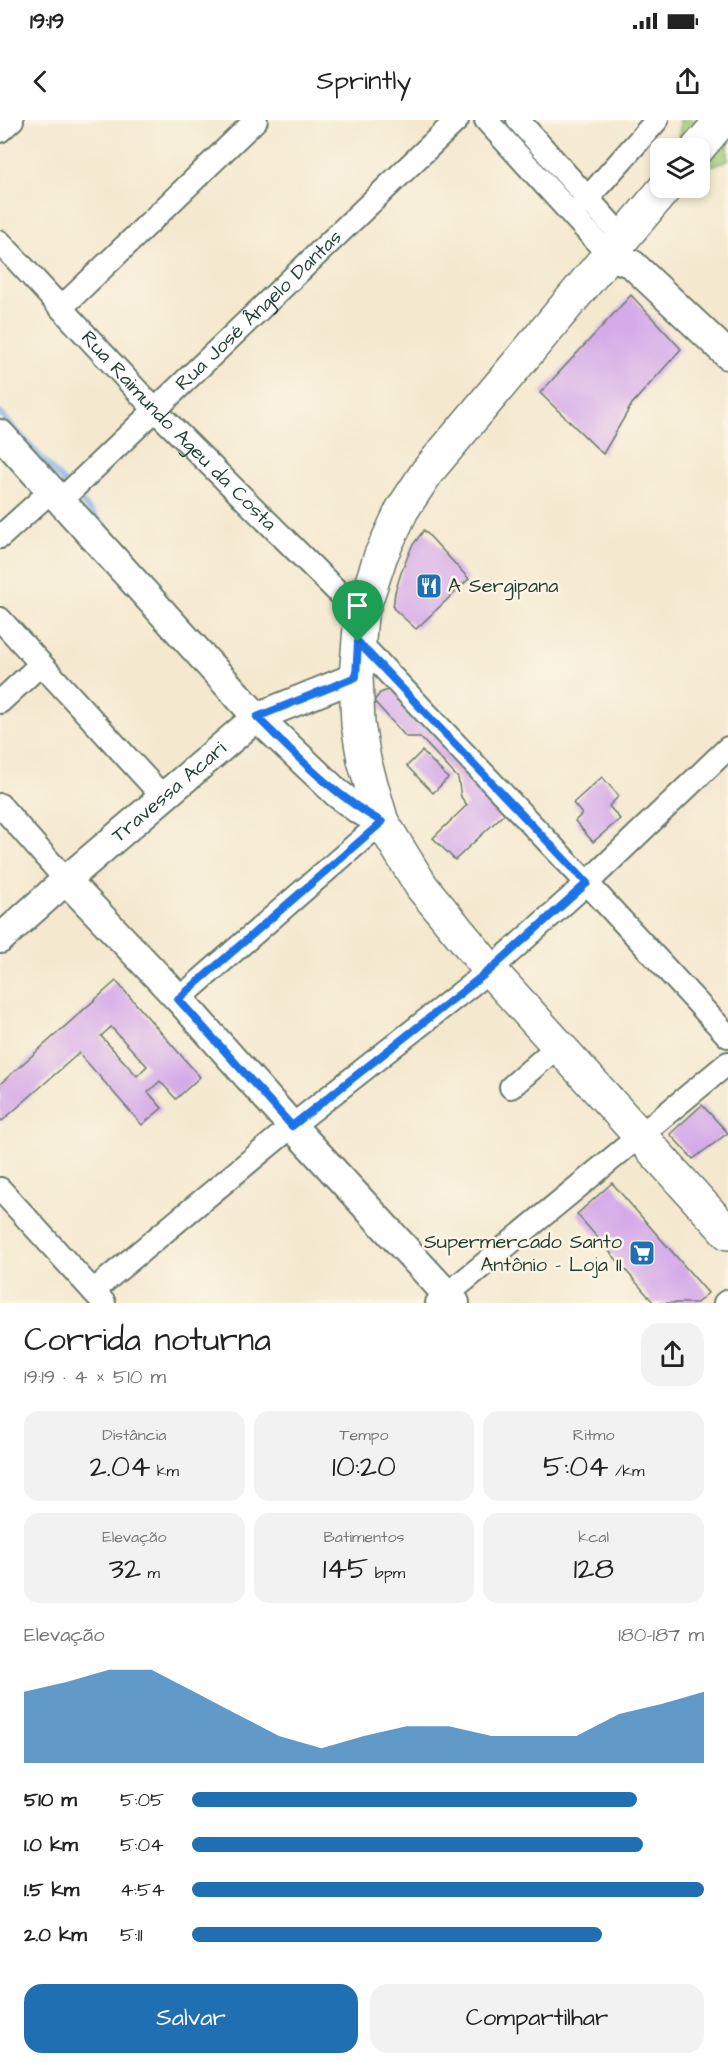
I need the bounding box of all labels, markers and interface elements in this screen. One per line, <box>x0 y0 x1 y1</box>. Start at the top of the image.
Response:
text: 19:19 <box>30 6 64 37</box>
text: Sprintly <box>317 62 411 100</box>
icon: back <box>24 65 57 98</box>
icon: share <box>671 65 704 98</box>
map controls <box>650 138 710 198</box>
button: layers <box>650 138 710 198</box>
street label: Rua José Ângelo Dantas <box>169 224 348 397</box>
street label: Rua Raimundo Ageu da Costa <box>75 324 283 537</box>
restaurant icon: A Sergipana <box>414 571 444 601</box>
place label: A Sergipana <box>448 572 558 601</box>
pin <box>332 580 383 642</box>
icon: arrive <box>341 589 374 622</box>
street label: Travessa Acari <box>106 735 233 849</box>
place label: Supermercado Santo Antônio - Loja II <box>424 1228 622 1279</box>
supermarket icon: Supermercado Santo Antônio - Loja II <box>627 1238 657 1268</box>
text: Corrida noturna <box>24 1317 271 1363</box>
button: share <box>641 1323 704 1386</box>
text: 19:19 · 4 × 510 m <box>24 1363 166 1391</box>
text: Distância <box>102 1424 166 1446</box>
text: Tempo <box>340 1424 388 1446</box>
text: Ritmo <box>573 1424 615 1446</box>
text: 2.04 <box>90 1446 150 1488</box>
text: 10:20 <box>332 1446 396 1488</box>
text: 5:04 <box>543 1446 608 1488</box>
text: km <box>150 1460 179 1482</box>
text: /km <box>608 1460 644 1482</box>
text: Elevação <box>102 1526 167 1548</box>
text: Batimentos <box>323 1526 405 1548</box>
text: kcal <box>578 1526 609 1548</box>
text: 32 <box>109 1548 141 1590</box>
text: 145 <box>323 1548 368 1590</box>
text: 128 <box>573 1548 614 1590</box>
text: m <box>141 1562 160 1584</box>
text: bpm <box>368 1562 405 1584</box>
text: Elevação <box>24 1621 104 1649</box>
text: 180–187 m <box>618 1621 704 1649</box>
text: 510 m <box>24 1786 77 1814</box>
text: 5:05 <box>120 1786 164 1814</box>
text: 1.0 km <box>24 1831 78 1859</box>
text: 5:04 <box>120 1831 164 1859</box>
text: 1.5 km <box>24 1876 79 1904</box>
text: 4:54 <box>120 1876 165 1904</box>
text: 2.0 km <box>24 1921 87 1949</box>
text: 5:11 <box>120 1921 143 1949</box>
button: Salvar <box>24 1984 358 2053</box>
button: Compartilhar <box>370 1984 704 2053</box>

